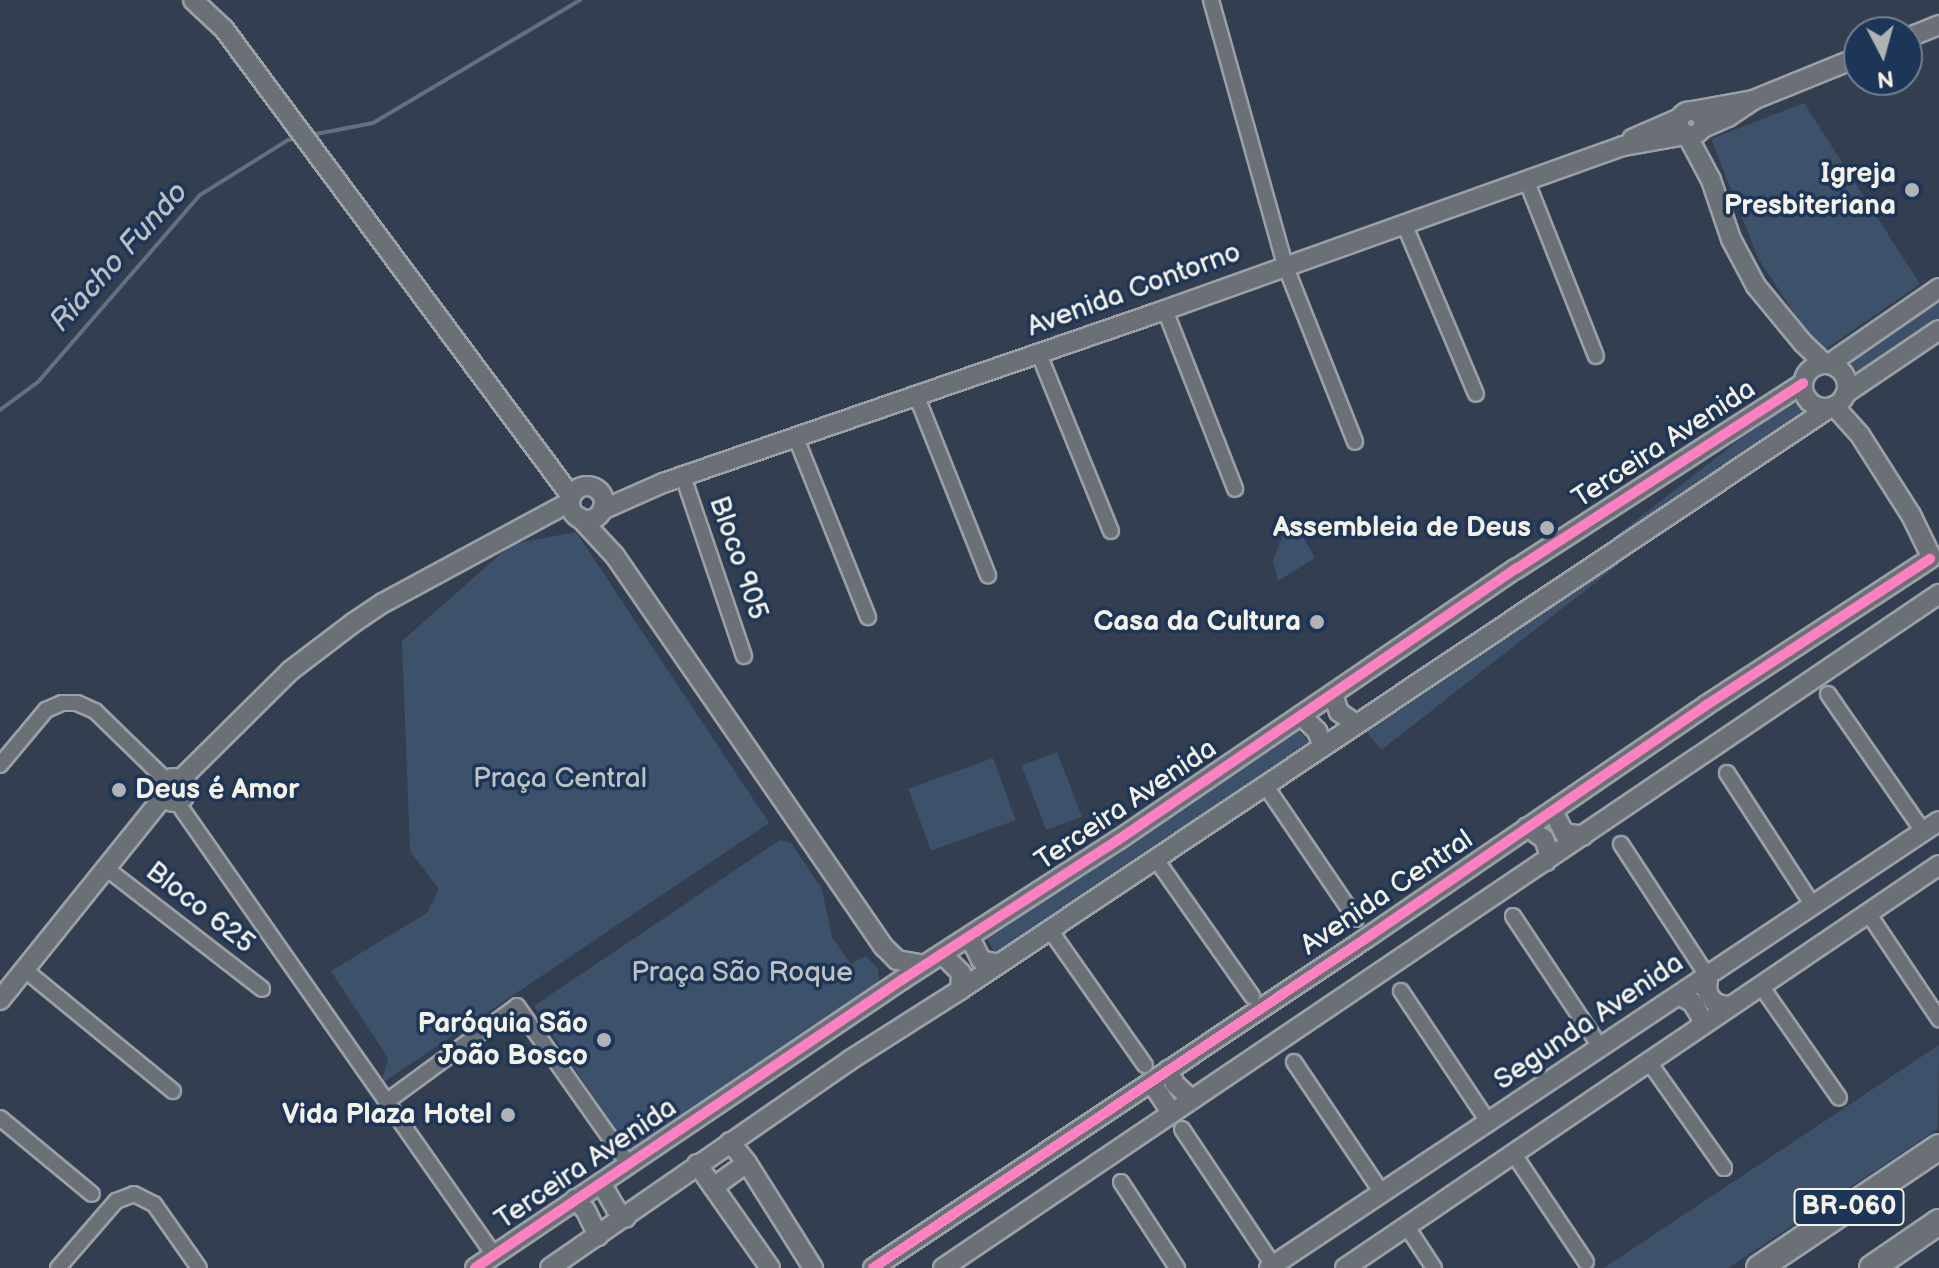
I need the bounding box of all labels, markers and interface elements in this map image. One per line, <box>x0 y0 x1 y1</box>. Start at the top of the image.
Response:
north arrow <box>1843 16 1923 96</box>
text: N <box>1876 64 1895 93</box>
place label: Igreja Presbiteriana <box>1724 157 1896 223</box>
water label: Riacho Fundo <box>42 175 196 339</box>
marker: Igreja Presbiteriana <box>1903 181 1921 199</box>
street label: Avenida Contorno <box>1023 236 1245 344</box>
street label: Terceira Avenida <box>1566 372 1762 516</box>
street label: Bloco 905 <box>701 492 775 624</box>
place label: Assembleia de Deus <box>1273 511 1531 545</box>
marker: Assembleia de Deus <box>1538 519 1556 537</box>
place label: Casa da Cultura <box>1093 605 1301 639</box>
marker: Casa da Cultura <box>1308 613 1326 631</box>
street label: Terceira Avenida <box>1029 732 1223 878</box>
park label: Praça Central <box>473 762 647 796</box>
place label: Deus é Amor <box>135 773 299 807</box>
marker: Deus é Amor <box>110 781 128 799</box>
street label: Avenida Central <box>1295 823 1479 963</box>
street label: Bloco 625 <box>139 855 261 961</box>
street label: Segunda Avenida <box>1488 946 1690 1098</box>
park label: Praça São Roque <box>631 956 853 990</box>
place label: Paróquia São João Bosco <box>418 1007 588 1073</box>
marker: Paróquia São João Bosco <box>595 1031 613 1049</box>
street label: Terceira Avenida <box>489 1091 683 1237</box>
place label: Vida Plaza Hotel <box>282 1098 492 1132</box>
marker: Vida Plaza Hotel <box>499 1106 517 1124</box>
road number: BR-060 <box>1793 1185 1905 1229</box>

